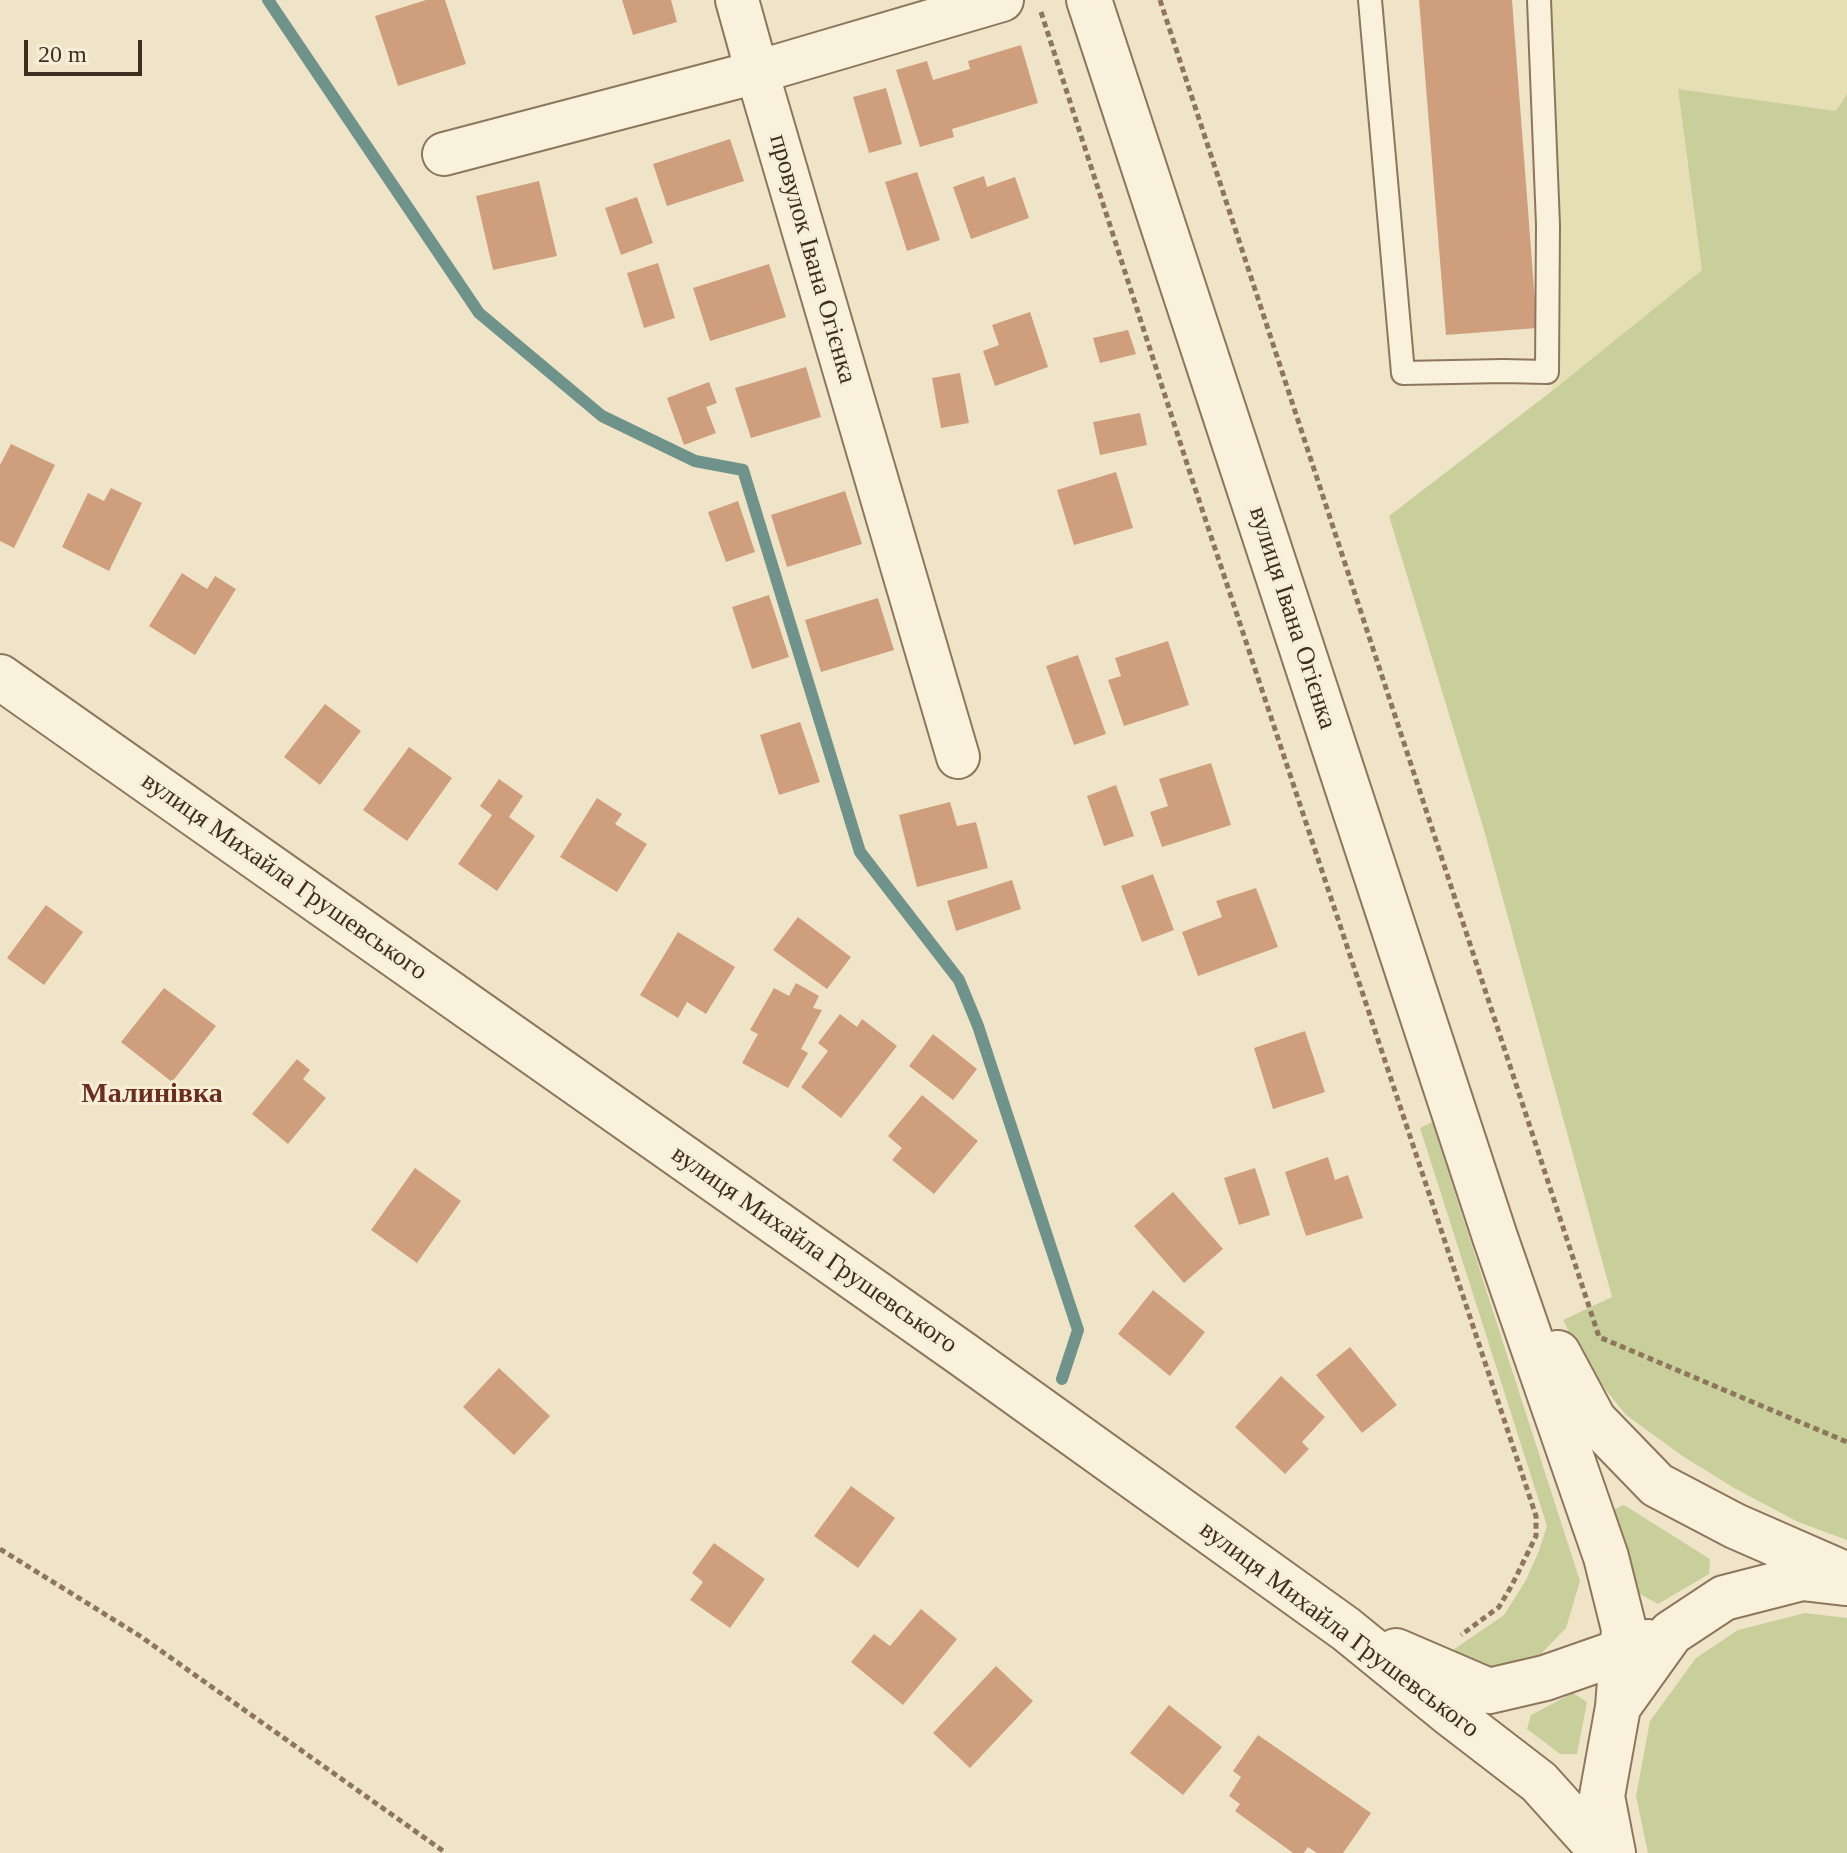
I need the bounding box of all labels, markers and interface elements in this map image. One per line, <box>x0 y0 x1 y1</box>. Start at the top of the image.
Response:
scale bar <box>28 24 146 74</box>
text: 20 m <box>38 41 87 67</box>
street label: провулок Івана Огієнка <box>761 131 863 387</box>
street label: вулиця Івана Огієнка <box>1241 503 1343 733</box>
street label: вулиця Михайла Грушевського <box>135 766 433 988</box>
district label: Малинівка <box>81 1078 223 1112</box>
street label: вулиця Михайла Грушевського <box>665 1139 963 1361</box>
street label: вулиця Михайла Грушевського <box>1193 1515 1485 1745</box>

